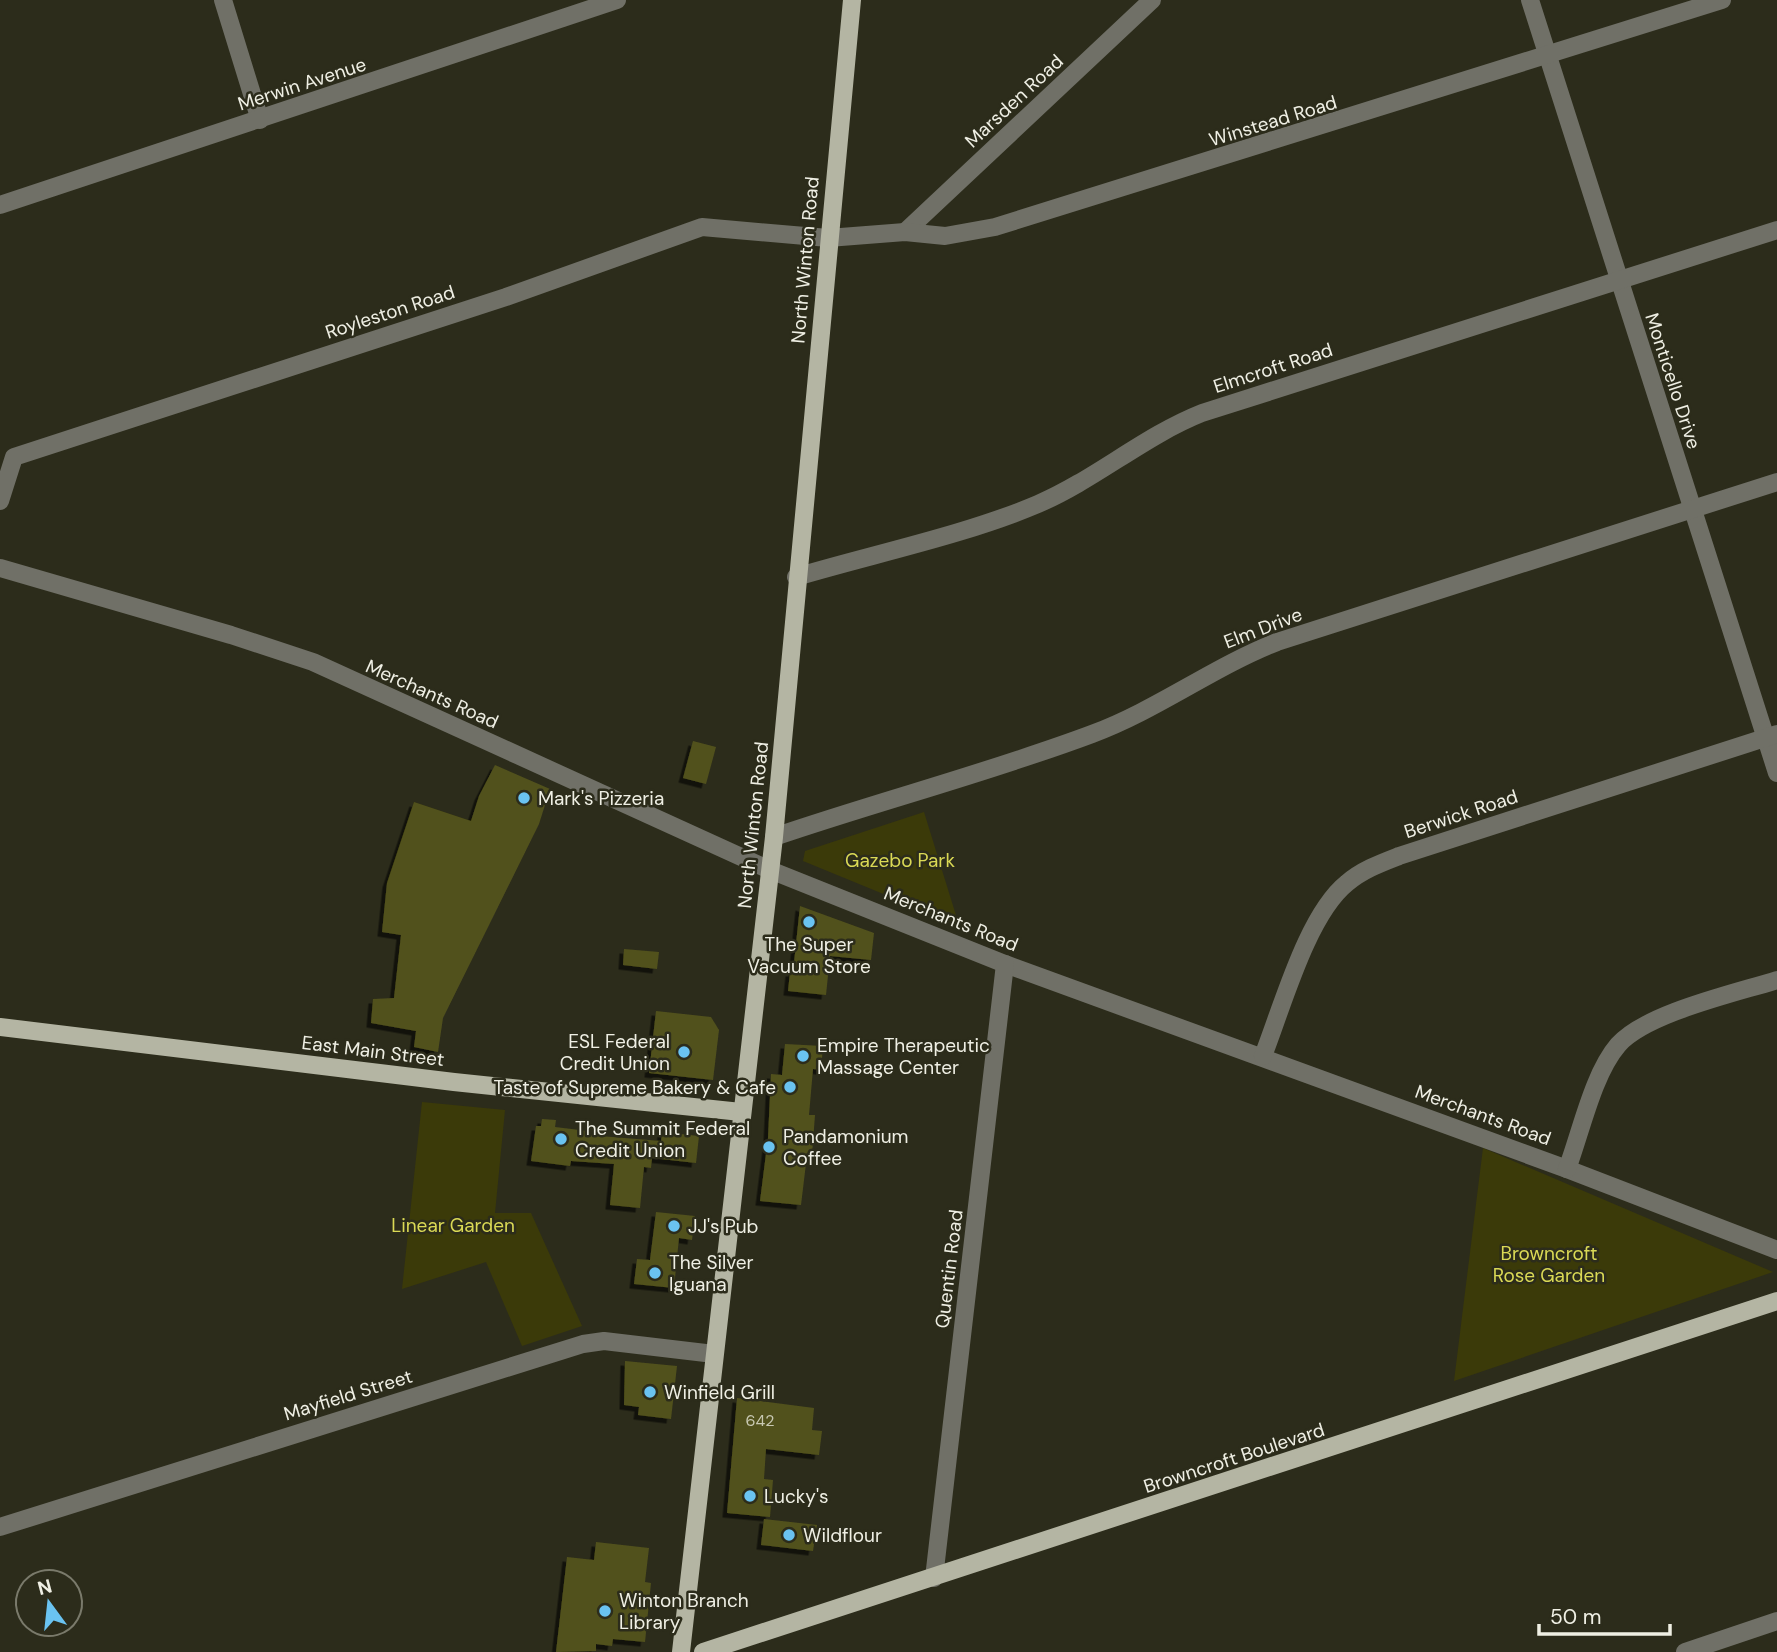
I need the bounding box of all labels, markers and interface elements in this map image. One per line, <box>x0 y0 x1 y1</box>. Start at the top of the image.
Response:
street label: Marsden Road <box>959 49 1069 153</box>
street label: Merwin Avenue <box>235 52 369 116</box>
street label: Winstead Road <box>1206 90 1340 152</box>
street label: North Winton Road <box>785 176 825 344</box>
street label: Royleston Road <box>322 279 458 345</box>
street label: Monticello Drive <box>1639 310 1707 452</box>
street label: Elmcroft Road <box>1210 337 1336 399</box>
street label: Elm Drive <box>1220 602 1306 654</box>
street label: Merchants Road <box>362 654 502 734</box>
street label: North Winton Road <box>732 740 774 910</box>
street label: Berwick Road <box>1401 784 1521 844</box>
place label: Mark's Pizzeria <box>538 786 664 811</box>
marker: Mark's Pizzeria <box>516 790 532 806</box>
park label: Gazebo Park <box>845 848 955 873</box>
street label: Merchants Road <box>880 881 1022 957</box>
marker: The Super Vacuum Store <box>801 914 817 930</box>
place label: The Super Vacuum Store <box>747 932 871 979</box>
place label: ESL Federal Credit Union <box>560 1029 670 1076</box>
street label: East Main Street <box>300 1030 446 1072</box>
place label: Empire Therapeutic Massage Center <box>817 1033 990 1080</box>
marker: ESL Federal Credit Union <box>676 1044 692 1060</box>
marker: Empire Therapeutic Massage Center <box>795 1048 811 1064</box>
place label: Taste of Supreme Bakery & Cafe <box>493 1075 776 1100</box>
marker: Taste of Supreme Bakery & Cafe <box>782 1079 798 1095</box>
street label: Merchants Road <box>1412 1079 1554 1151</box>
place label: The Summit Federal Credit Union <box>575 1116 750 1163</box>
place label: Pandamonium Coffee <box>783 1124 909 1171</box>
marker: The Summit Federal Credit Union <box>553 1131 569 1147</box>
marker: Pandamonium Coffee <box>761 1139 777 1155</box>
street label: Quentin Road <box>929 1208 969 1330</box>
park label: Linear Garden <box>391 1213 515 1238</box>
place label: JJ's Pub <box>688 1214 758 1239</box>
marker: JJ's Pub <box>666 1218 682 1234</box>
park label: Browncroft Rose Garden <box>1493 1241 1605 1288</box>
place label: The Silver Iguana <box>669 1250 754 1297</box>
marker: The Silver Iguana <box>647 1265 663 1281</box>
street label: Mayfield Street <box>281 1364 415 1426</box>
place label: Winfield Grill <box>664 1380 775 1405</box>
marker: Winfield Grill <box>642 1384 658 1400</box>
house number: 642 <box>746 1410 774 1431</box>
street label: Browncroft Boulevard <box>1140 1417 1328 1499</box>
place label: Lucky's <box>764 1484 828 1509</box>
marker: Lucky's <box>742 1488 758 1504</box>
place label: Wildflour <box>803 1523 882 1548</box>
marker: Wildflour <box>781 1527 797 1543</box>
north arrow <box>14 1568 84 1638</box>
text: N <box>35 1573 55 1601</box>
place label: Winton Branch Library <box>619 1588 749 1635</box>
scale bar <box>1539 1592 1670 1636</box>
marker: Winton Branch Library <box>597 1603 613 1619</box>
text: 50 m <box>1550 1603 1601 1631</box>

